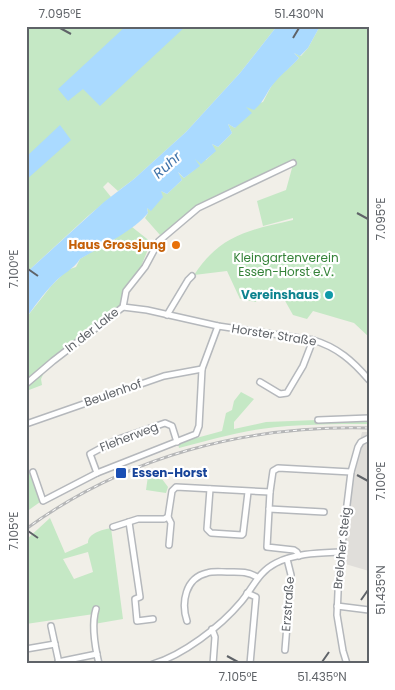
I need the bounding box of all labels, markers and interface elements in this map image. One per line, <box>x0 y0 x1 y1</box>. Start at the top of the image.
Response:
text: 7.095°E <box>39 5 81 22</box>
text: 51.430°N <box>274 5 324 22</box>
water label: Ruhr <box>149 146 186 183</box>
text: 7.095°E <box>372 198 389 240</box>
place label: Haus Grossjung <box>69 236 166 253</box>
marker: Haus Grossjung <box>170 239 182 251</box>
text: 7.100°E <box>5 249 22 289</box>
park label: Kleingartenverein Essen-Horst e.V. <box>233 249 339 280</box>
place label: Vereinshaus <box>241 286 319 303</box>
marker: Vereinshaus <box>323 289 335 301</box>
street label: In der Lake <box>61 303 122 356</box>
street label: Horster Straße <box>230 319 318 350</box>
street label: Beulenhof <box>82 375 144 410</box>
street label: Fleherweg <box>97 418 161 455</box>
text: 7.100°E <box>372 461 389 501</box>
place label: Essen-Horst <box>132 464 208 481</box>
marker: Essen-Horst <box>114 466 128 480</box>
street label: Breloher Steig <box>329 506 354 590</box>
text: 7.105°E <box>5 511 22 551</box>
text: 51.435°N <box>372 565 389 615</box>
street label: Erzstraße <box>277 576 298 632</box>
text: 7.105°E <box>218 668 258 685</box>
text: 51.435°N <box>297 668 347 685</box>

